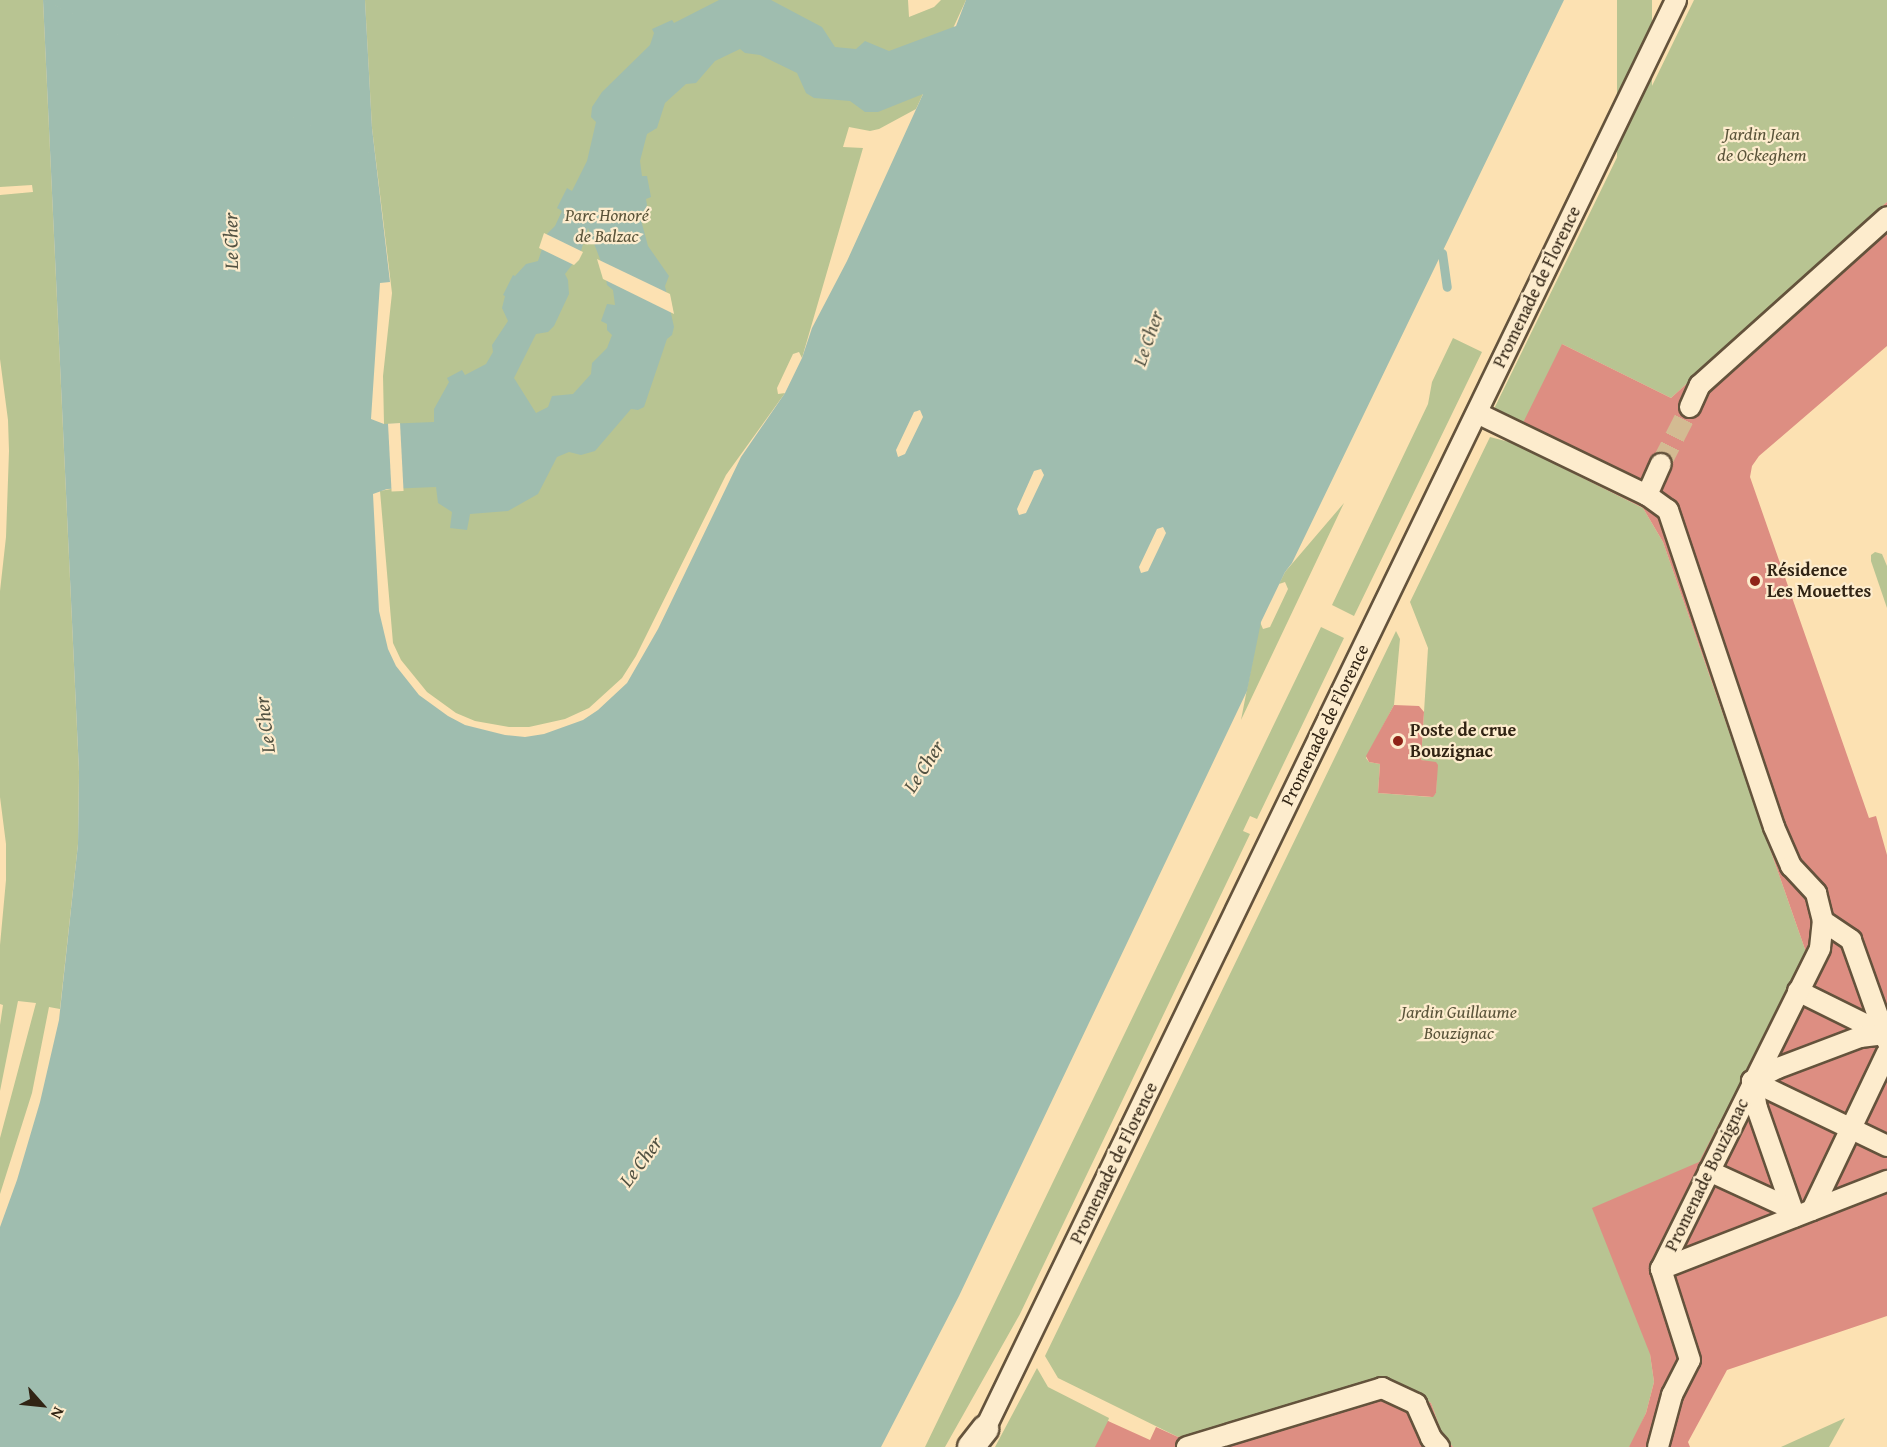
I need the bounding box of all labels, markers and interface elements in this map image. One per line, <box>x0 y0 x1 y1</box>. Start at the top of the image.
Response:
park label: Jardin Jean de Ockeghem <box>1717 124 1807 166</box>
street label: Promenade de Florence <box>1489 203 1585 371</box>
park label: Parc Honoré de Balzac <box>565 205 649 248</box>
water label: Le Cher <box>218 212 242 270</box>
water label: Le Cher <box>1126 307 1168 369</box>
place label: Résidence Les Mouettes <box>1767 560 1871 602</box>
marker: Résidence Les Mouettes <box>1748 574 1762 588</box>
street label: Promenade de Florence <box>1277 641 1373 809</box>
water label: Le Cher <box>249 695 279 755</box>
place label: Poste de crue Bouzignac <box>1410 720 1516 762</box>
marker: Poste de crue Bouzignac <box>1391 734 1405 748</box>
water label: Le Cher <box>897 736 949 796</box>
park label: Jardin Guillaume Bouzignac <box>1401 1002 1517 1044</box>
street label: Promenade de Florence <box>1066 1079 1162 1247</box>
street label: Promenade Bouzignac <box>1661 1095 1753 1255</box>
water label: Le Cher <box>613 1131 667 1191</box>
north arrow <box>12 1375 72 1435</box>
text: N <box>45 1403 71 1423</box>

